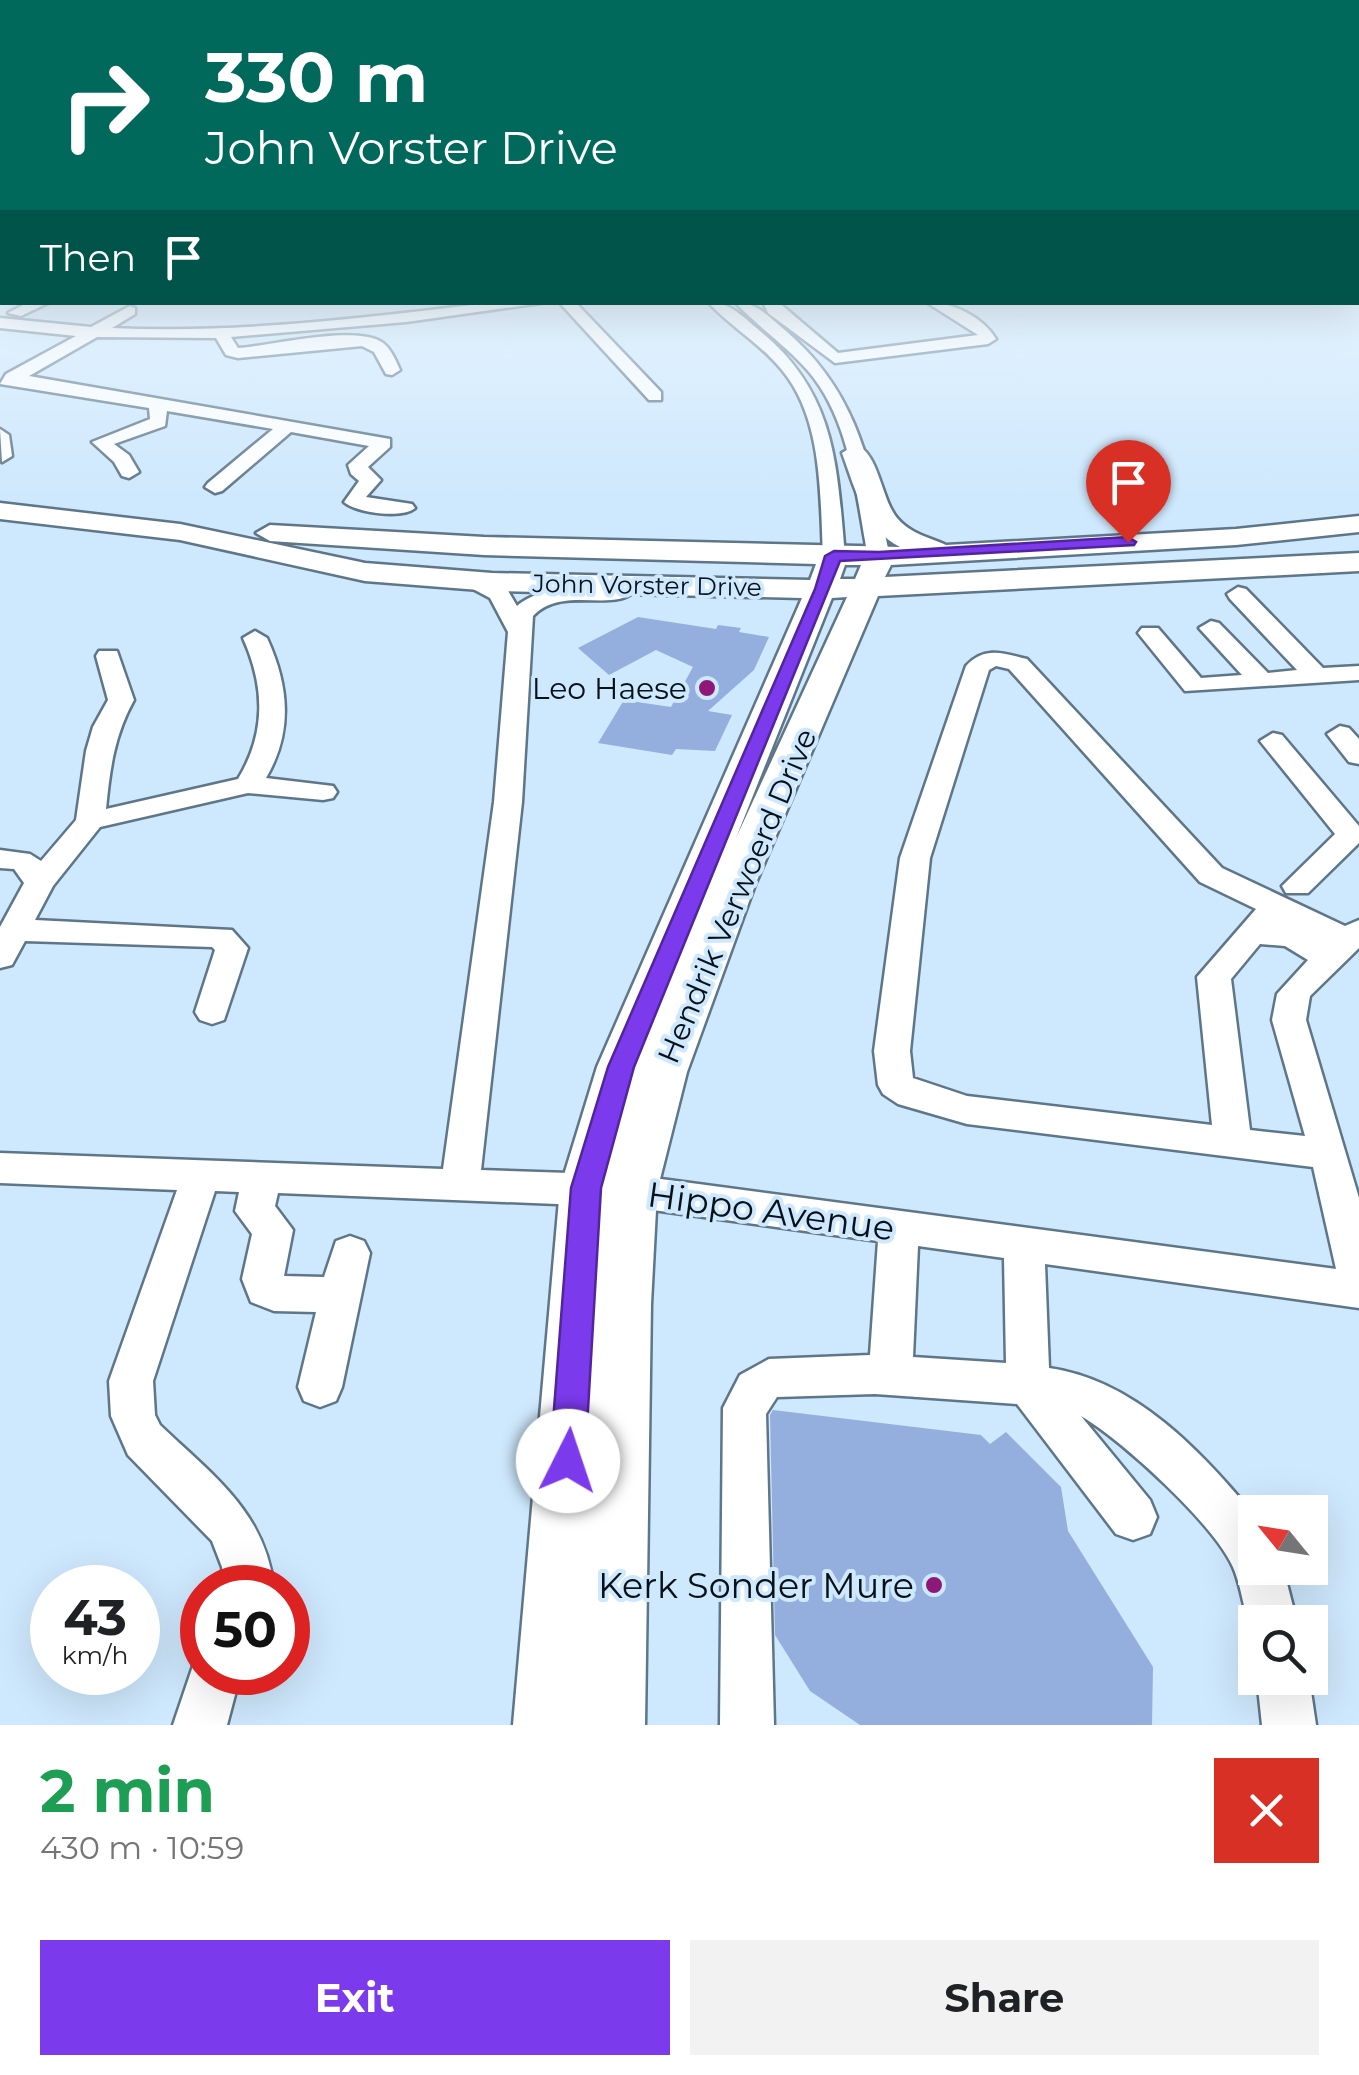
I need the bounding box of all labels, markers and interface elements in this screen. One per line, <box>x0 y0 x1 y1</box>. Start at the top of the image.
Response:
text: 330 m <box>205 34 428 120</box>
icon: right <box>40 40 170 170</box>
text: John Vorster Drive <box>205 120 618 175</box>
icon: arrive <box>156 230 211 285</box>
text: Then <box>40 234 136 281</box>
pin <box>1086 440 1171 543</box>
icon: arrive <box>1101 455 1156 510</box>
street label: John Vorster Drive <box>531 568 762 602</box>
place label: Leo Haese <box>532 670 687 707</box>
marker: Leo Haese <box>696 677 718 699</box>
street label: Hendrik Verwoerd Drive <box>650 723 824 1069</box>
street label: Hippo Avenue <box>645 1172 897 1250</box>
position arrow <box>516 1409 620 1513</box>
north arrow <box>1238 1495 1328 1585</box>
map controls <box>1238 1495 1328 1695</box>
place label: Kerk Sonder Mure <box>598 1564 914 1607</box>
speed limit sign: 50 <box>180 1565 310 1695</box>
marker: Kerk Sonder Mure <box>923 1574 945 1596</box>
text: 43 <box>63 1587 127 1648</box>
button: search <box>1238 1605 1328 1695</box>
text: km/h <box>62 1640 128 1670</box>
text: 2 min <box>40 1754 215 1827</box>
button: close <box>1214 1758 1319 1863</box>
text: 430 m · 10:59 <box>40 1828 244 1867</box>
button: Exit <box>40 1940 670 2055</box>
button: Share <box>690 1940 1319 2055</box>

